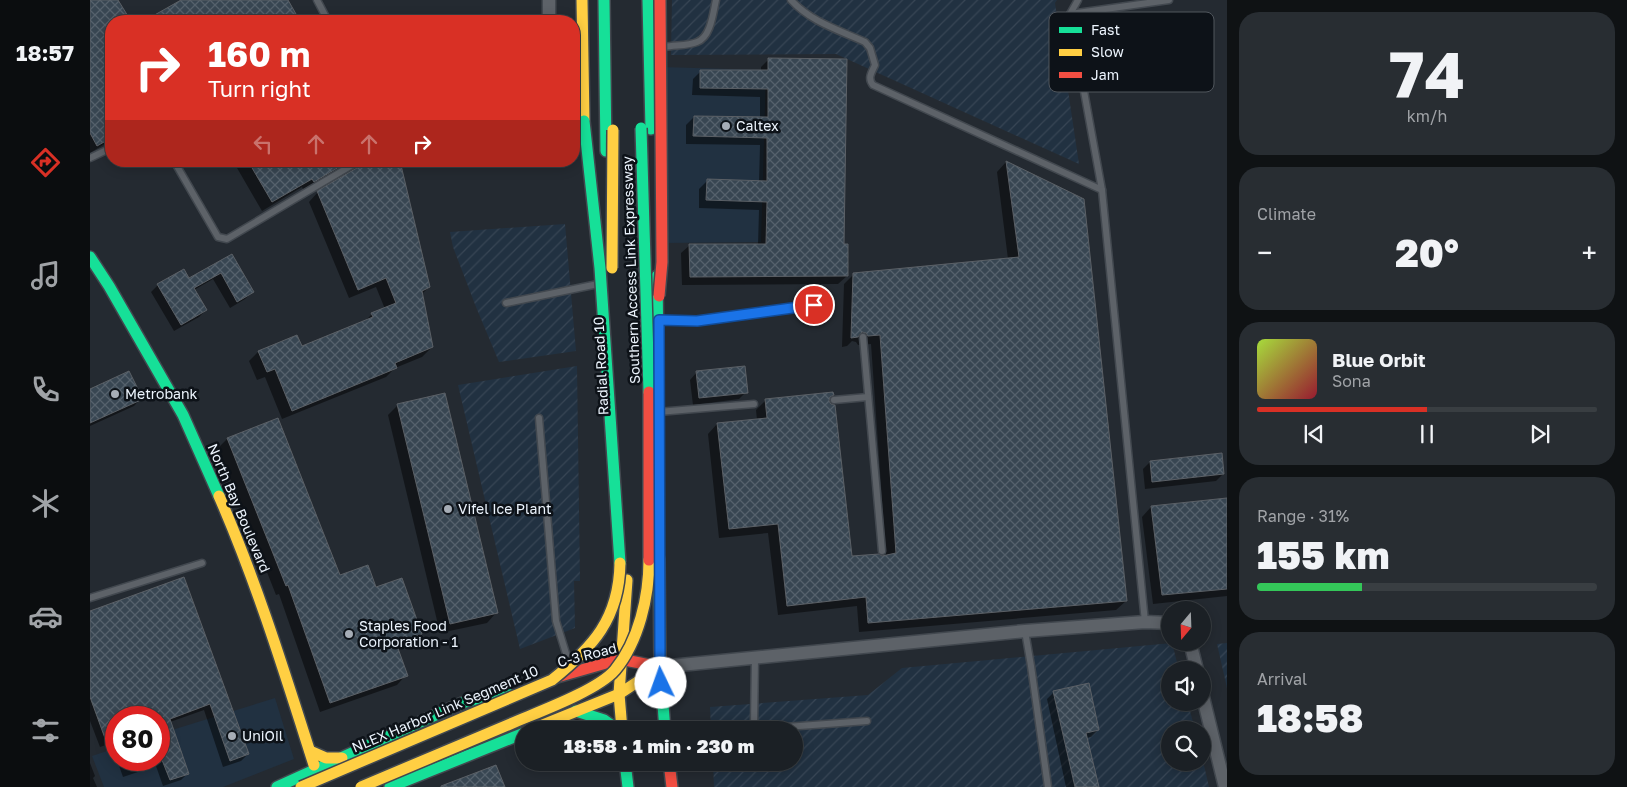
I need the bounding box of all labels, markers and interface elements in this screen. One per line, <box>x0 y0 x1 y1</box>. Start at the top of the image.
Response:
legend <box>1049 12 1214 92</box>
text: Fast <box>1091 21 1120 38</box>
text: 160 m <box>208 33 310 75</box>
text: 74 <box>1389 34 1465 112</box>
icon: right <box>125 35 190 100</box>
text: 18:57 <box>16 39 74 66</box>
text: Slow <box>1091 43 1124 60</box>
text: Jam <box>1091 66 1119 83</box>
text: Turn right <box>208 75 311 102</box>
text: km/h <box>1407 106 1447 126</box>
place label: Caltex <box>736 117 779 134</box>
marker: Caltex <box>720 120 732 132</box>
icon: left <box>249 130 277 158</box>
icon: ahead <box>302 130 330 158</box>
icon: ahead <box>355 130 383 158</box>
icon: right <box>408 130 436 158</box>
icon: directions <box>28 145 63 180</box>
street label: Southern Access Link Expressway <box>618 156 643 384</box>
text: Climate <box>1257 204 1316 224</box>
text: 20° <box>1395 230 1459 275</box>
text: − <box>1257 236 1272 269</box>
text: + <box>1582 236 1597 269</box>
icon: music <box>28 258 63 293</box>
pin <box>793 284 835 326</box>
icon: arrive <box>800 291 828 319</box>
street label: Radial Road 10 <box>589 316 612 416</box>
text: Blue Orbit <box>1332 348 1426 371</box>
text: Sona <box>1332 371 1371 391</box>
icon: phone <box>28 372 63 407</box>
place label: Metrobank <box>125 385 198 402</box>
marker: Metrobank <box>109 388 121 400</box>
icon: previous <box>1300 420 1328 448</box>
icon: pause <box>1413 420 1441 448</box>
icon: next <box>1526 420 1554 448</box>
street label: North Bay Boulevard <box>205 441 274 575</box>
icon: climate <box>28 486 63 521</box>
place label: Vifel Ice Plant <box>458 500 551 517</box>
marker: Vifel Ice Plant <box>442 503 454 515</box>
text: Range · 31% <box>1257 506 1349 526</box>
text: 155 km <box>1257 532 1389 577</box>
icon: car <box>28 599 63 634</box>
north arrow <box>1161 601 1211 651</box>
map controls <box>1161 601 1211 771</box>
place label: Staples Food Corporation - 1 <box>359 617 458 650</box>
marker: Staples Food Corporation - 1 <box>343 628 355 640</box>
street label: C-3 Road <box>555 639 618 670</box>
position arrow <box>634 656 686 708</box>
street label: NLEX Harbor Link Segment 10 <box>349 661 541 756</box>
button: sound <box>1161 661 1211 711</box>
text: Arrival <box>1257 669 1307 689</box>
text: 18:58 <box>1257 695 1363 740</box>
speed limit sign: 80 <box>105 706 170 771</box>
icon: filters <box>28 713 63 748</box>
button: search <box>1161 721 1211 771</box>
place label: UniOil <box>242 727 283 744</box>
marker: UniOil <box>226 730 238 742</box>
text: 18:58 · 1 min · 230 m <box>564 734 754 757</box>

